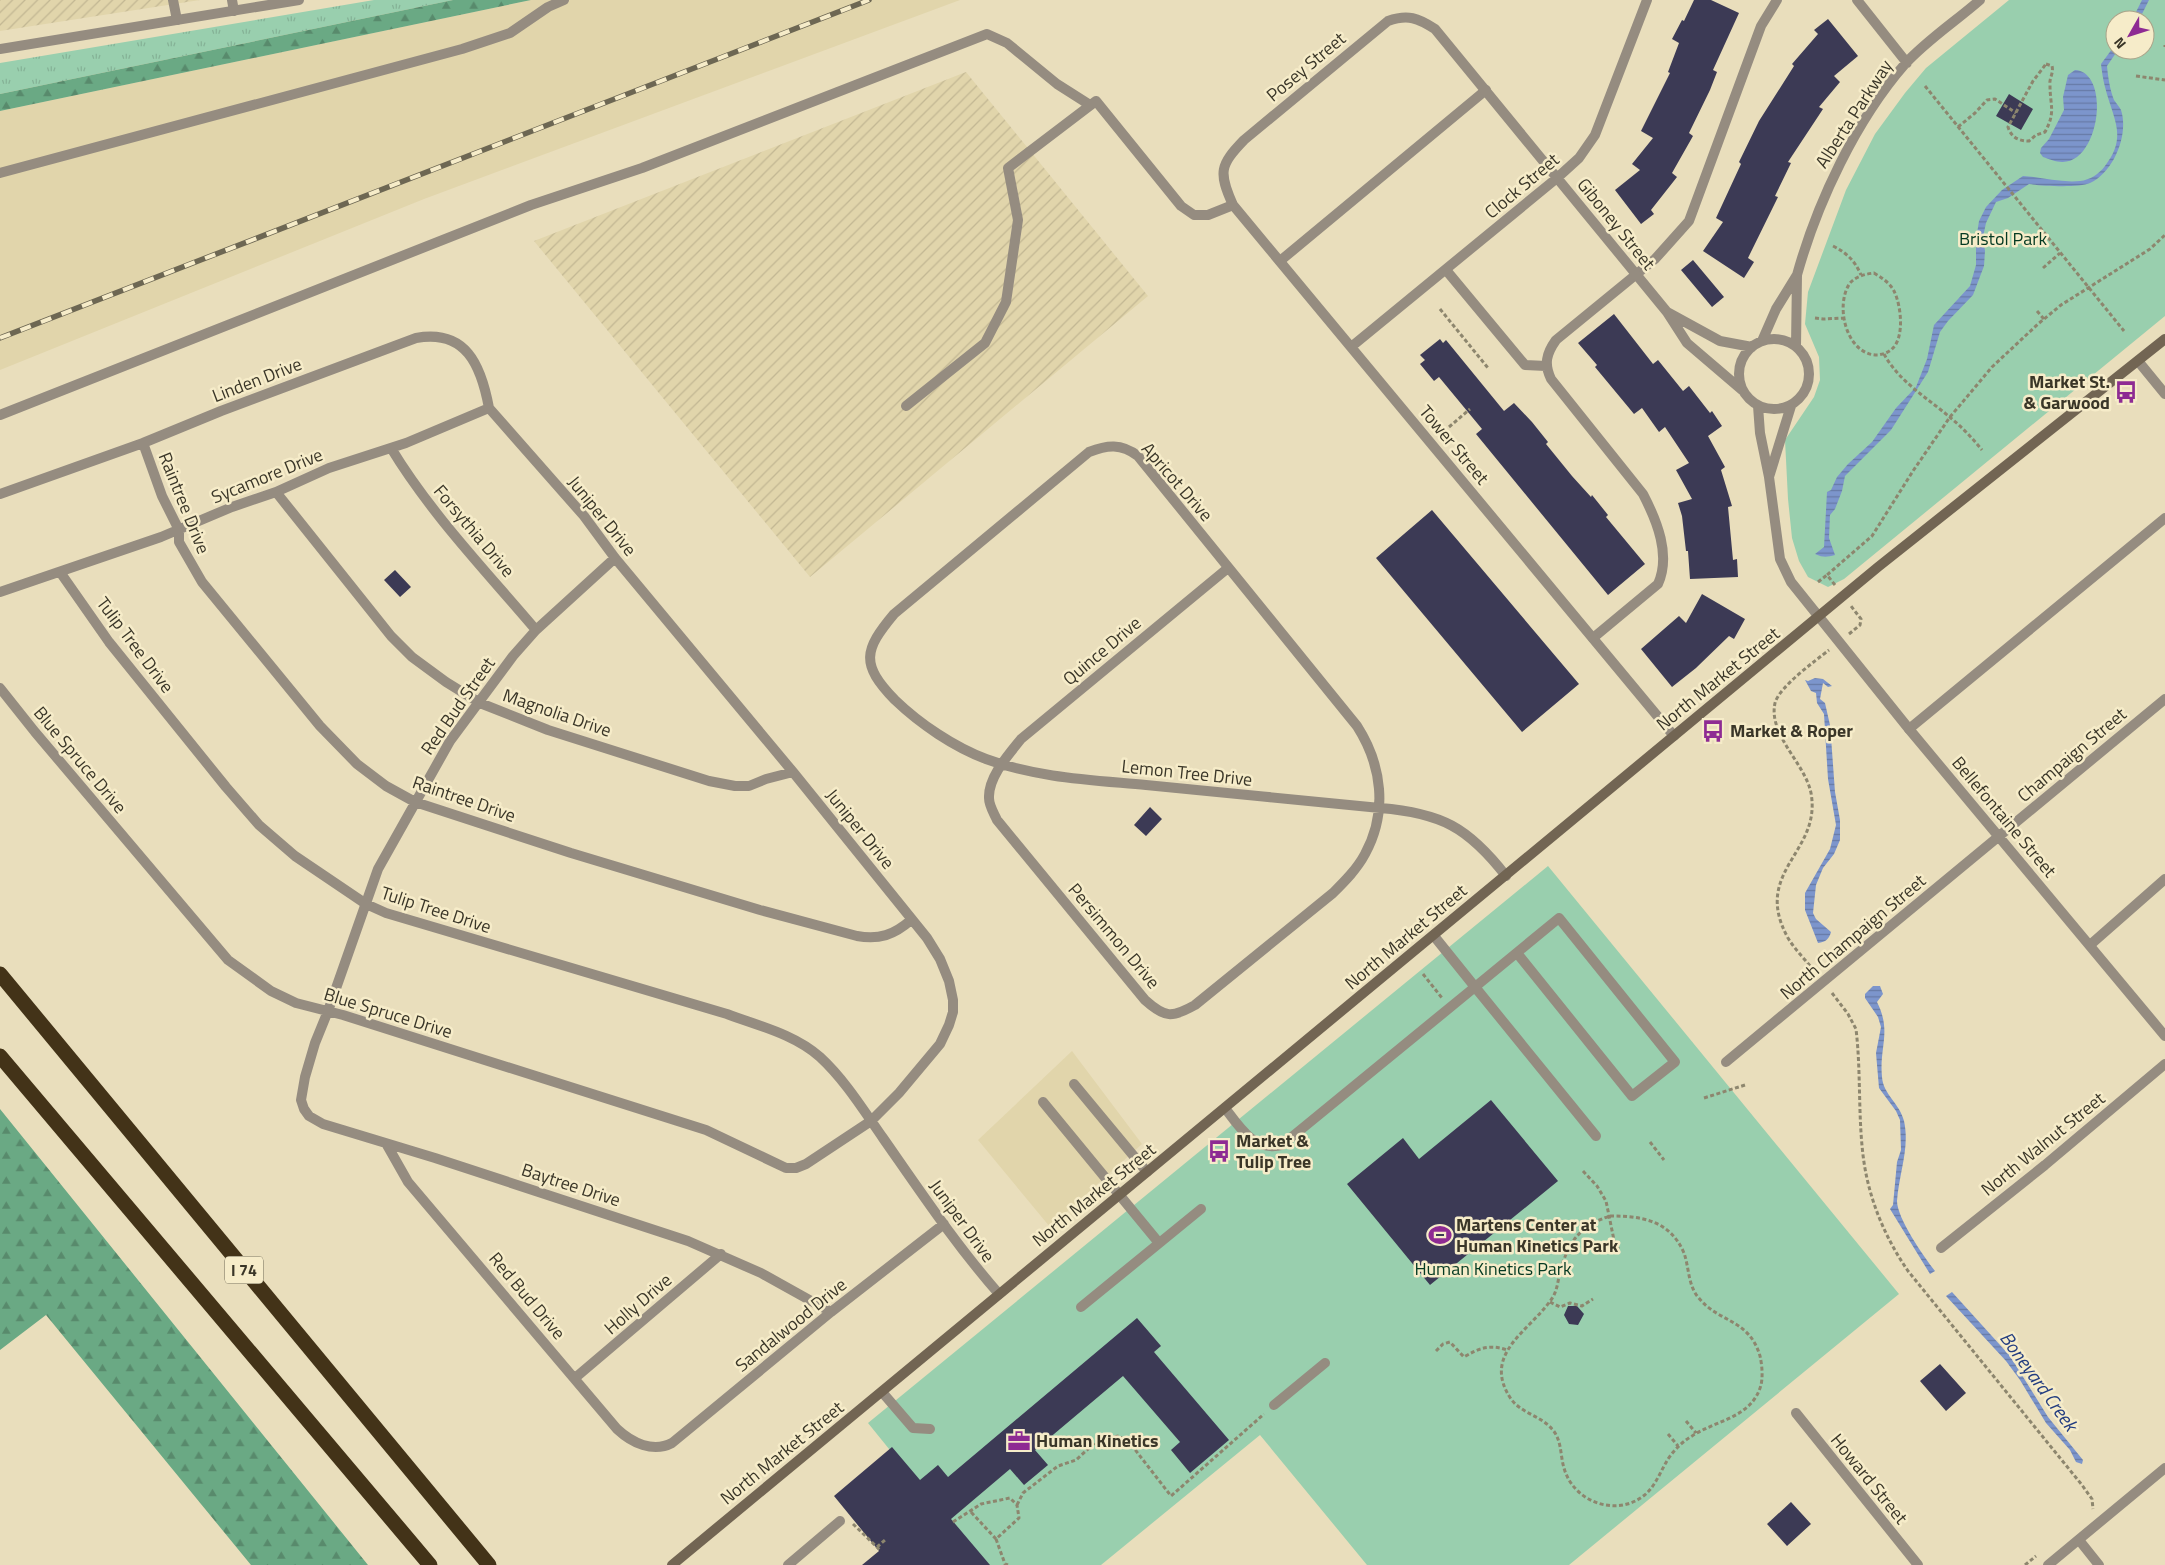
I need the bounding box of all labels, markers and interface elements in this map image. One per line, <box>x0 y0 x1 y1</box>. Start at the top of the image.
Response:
north arrow <box>2105 10 2155 60</box>
street label: Posey Street <box>1260 25 1352 108</box>
text: N <box>2108 33 2131 54</box>
street label: Alberta Parkway <box>1808 54 1899 173</box>
street label: Clock Street <box>1478 146 1565 225</box>
street label: Giboney Street <box>1571 172 1662 276</box>
park label: Bristol Park <box>1959 225 2047 252</box>
street label: Linden Drive <box>208 350 305 409</box>
place label: Market St. & Garwood <box>2024 368 2110 416</box>
bus stop icon: Market St. & Garwood <box>2113 379 2139 405</box>
street label: Tower Street <box>1413 399 1496 491</box>
street label: Apricot Drive <box>1135 436 1219 527</box>
street label: Sycamore Drive <box>207 441 327 510</box>
street label: Raintree Drive <box>152 448 217 558</box>
street label: Juniper Drive <box>562 470 643 562</box>
street label: Forsythia Drive <box>427 478 521 583</box>
street label: Tulip Tree Drive <box>90 591 181 699</box>
street label: Quince Drive <box>1057 610 1147 692</box>
street label: North Market Street <box>1650 620 1786 737</box>
street label: Red Bud Street <box>414 651 502 760</box>
street label: Magnolia Drive <box>499 681 615 744</box>
street label: Blue Spruce Drive <box>27 700 133 819</box>
street label: Champaign Street <box>2011 700 2133 808</box>
place label: Market & Roper <box>1730 717 1853 744</box>
bus stop icon: Market & Roper <box>1700 718 1726 744</box>
street label: Bellefontaine Street <box>1946 750 2064 884</box>
street label: Lemon Tree Drive <box>1120 752 1254 793</box>
street label: Raintree Drive <box>409 768 519 829</box>
street label: Juniper Drive <box>820 783 901 875</box>
street label: North Champaign Street <box>1774 867 1932 1006</box>
street label: Persimmon Drive <box>1062 877 1167 994</box>
street label: North Market Street <box>1339 877 1473 996</box>
street label: Tulip Tree Drive <box>378 879 495 940</box>
street label: Blue Spruce Drive <box>321 980 456 1045</box>
street label: North Walnut Street <box>1975 1085 2111 1202</box>
place label: Market & Tulip Tree <box>1236 1127 1311 1175</box>
street label: North Market Street <box>1026 1136 1162 1253</box>
bus stop icon: Market & Tulip Tree <box>1206 1138 1232 1164</box>
street label: Baytree Drive <box>518 1156 624 1213</box>
street label: Juniper Drive <box>923 1174 1002 1268</box>
place label: Martens Center at Human Kinetics Park <box>1456 1211 1619 1259</box>
sports icon: Martens Center at Human Kinetics Park <box>1427 1222 1453 1248</box>
street label: Red Bud Drive <box>483 1246 572 1345</box>
park label: Human Kinetics Park <box>1414 1255 1572 1282</box>
road number: I 74 <box>225 1256 263 1284</box>
street label: Holly Drive <box>598 1267 677 1341</box>
street label: Sandalwood Drive <box>729 1271 852 1378</box>
water label: Boneyard Creek <box>1993 1325 2087 1439</box>
street label: North Market Street <box>714 1394 850 1511</box>
place label: Human Kinetics <box>1036 1427 1159 1454</box>
street label: Howard Street <box>1824 1427 1915 1530</box>
office icon: Human Kinetics <box>1006 1428 1032 1454</box>

